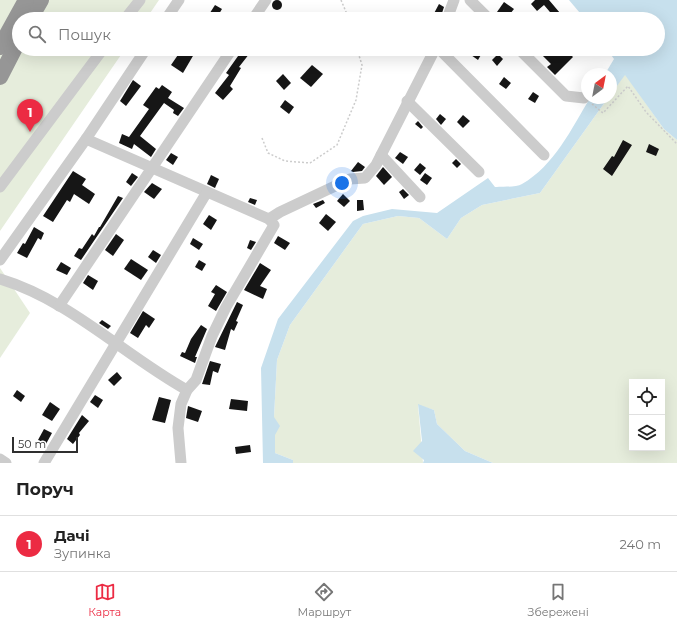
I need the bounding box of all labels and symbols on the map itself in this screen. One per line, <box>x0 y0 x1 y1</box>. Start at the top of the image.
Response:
north arrow <box>581 68 617 104</box>
pin: 1 <box>17 99 43 132</box>
your location <box>332 173 352 193</box>
scale bar <box>12 435 78 454</box>

